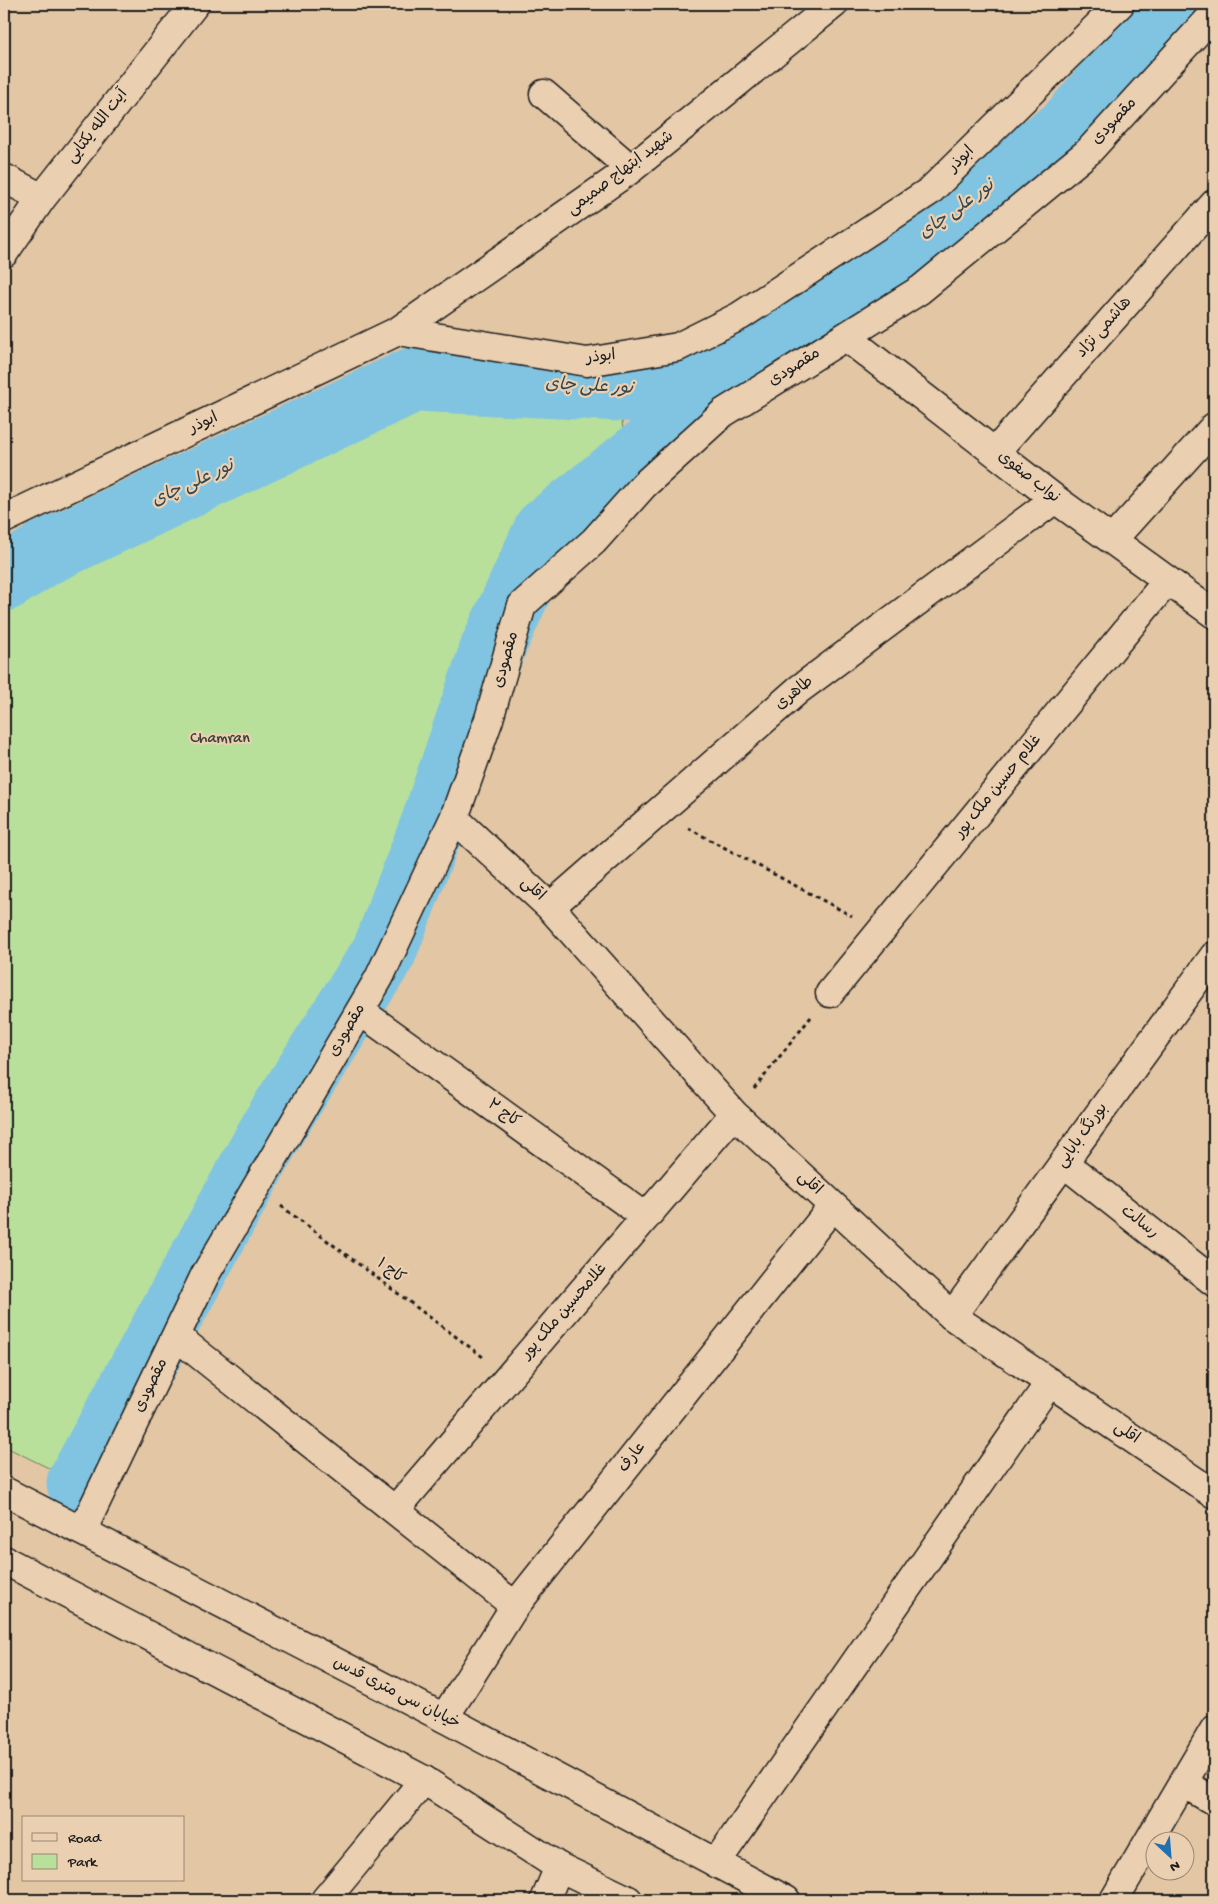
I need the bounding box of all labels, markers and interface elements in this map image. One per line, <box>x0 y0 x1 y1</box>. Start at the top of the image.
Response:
street label: آیت الله یکتایی <box>62 85 134 168</box>
street label: مقصودی <box>1088 94 1142 150</box>
street label: شهید ابتهاج صمیمی <box>564 128 678 220</box>
street label: ابوذر <box>943 143 979 179</box>
water label: نور علی چای <box>915 174 1001 244</box>
street label: هاشمی نژاد <box>1073 294 1137 362</box>
street label: مقصودی <box>766 345 824 391</box>
street label: ابوذر <box>583 347 617 369</box>
water label: نور علی چای <box>544 374 636 400</box>
street label: ابوذر <box>185 409 221 440</box>
street label: نواب صفوی <box>993 448 1063 508</box>
water label: نور علی چای <box>149 455 240 512</box>
street label: مقصودی <box>490 630 524 690</box>
street label: طاهری <box>772 673 818 715</box>
park label: Chamran <box>190 730 250 749</box>
street label: غلام حسین ملک پور <box>950 731 1047 844</box>
street label: اقلی <box>516 874 548 906</box>
street label: مقصودی <box>325 1001 371 1061</box>
street label: کاج ۲ <box>483 1096 523 1132</box>
street label: بورنگ بابایی <box>1051 1098 1113 1172</box>
street label: اقلی <box>793 1168 825 1200</box>
street label: رسالت <box>1116 1202 1162 1244</box>
street label: کاج ۱ <box>372 1255 408 1289</box>
street label: غلامحسین ملک پور <box>517 1260 612 1365</box>
street label: مقصودی <box>131 1356 173 1416</box>
street label: اقلی <box>1110 1419 1142 1449</box>
street label: عارف <box>615 1439 651 1477</box>
street label: خیابان سی متری قدس <box>329 1654 463 1734</box>
legend <box>22 1816 185 1882</box>
text: Road <box>68 1830 102 1848</box>
north arrow <box>1146 1832 1196 1882</box>
text: Park <box>67 1854 98 1872</box>
text: N <box>1167 1856 1182 1875</box>

